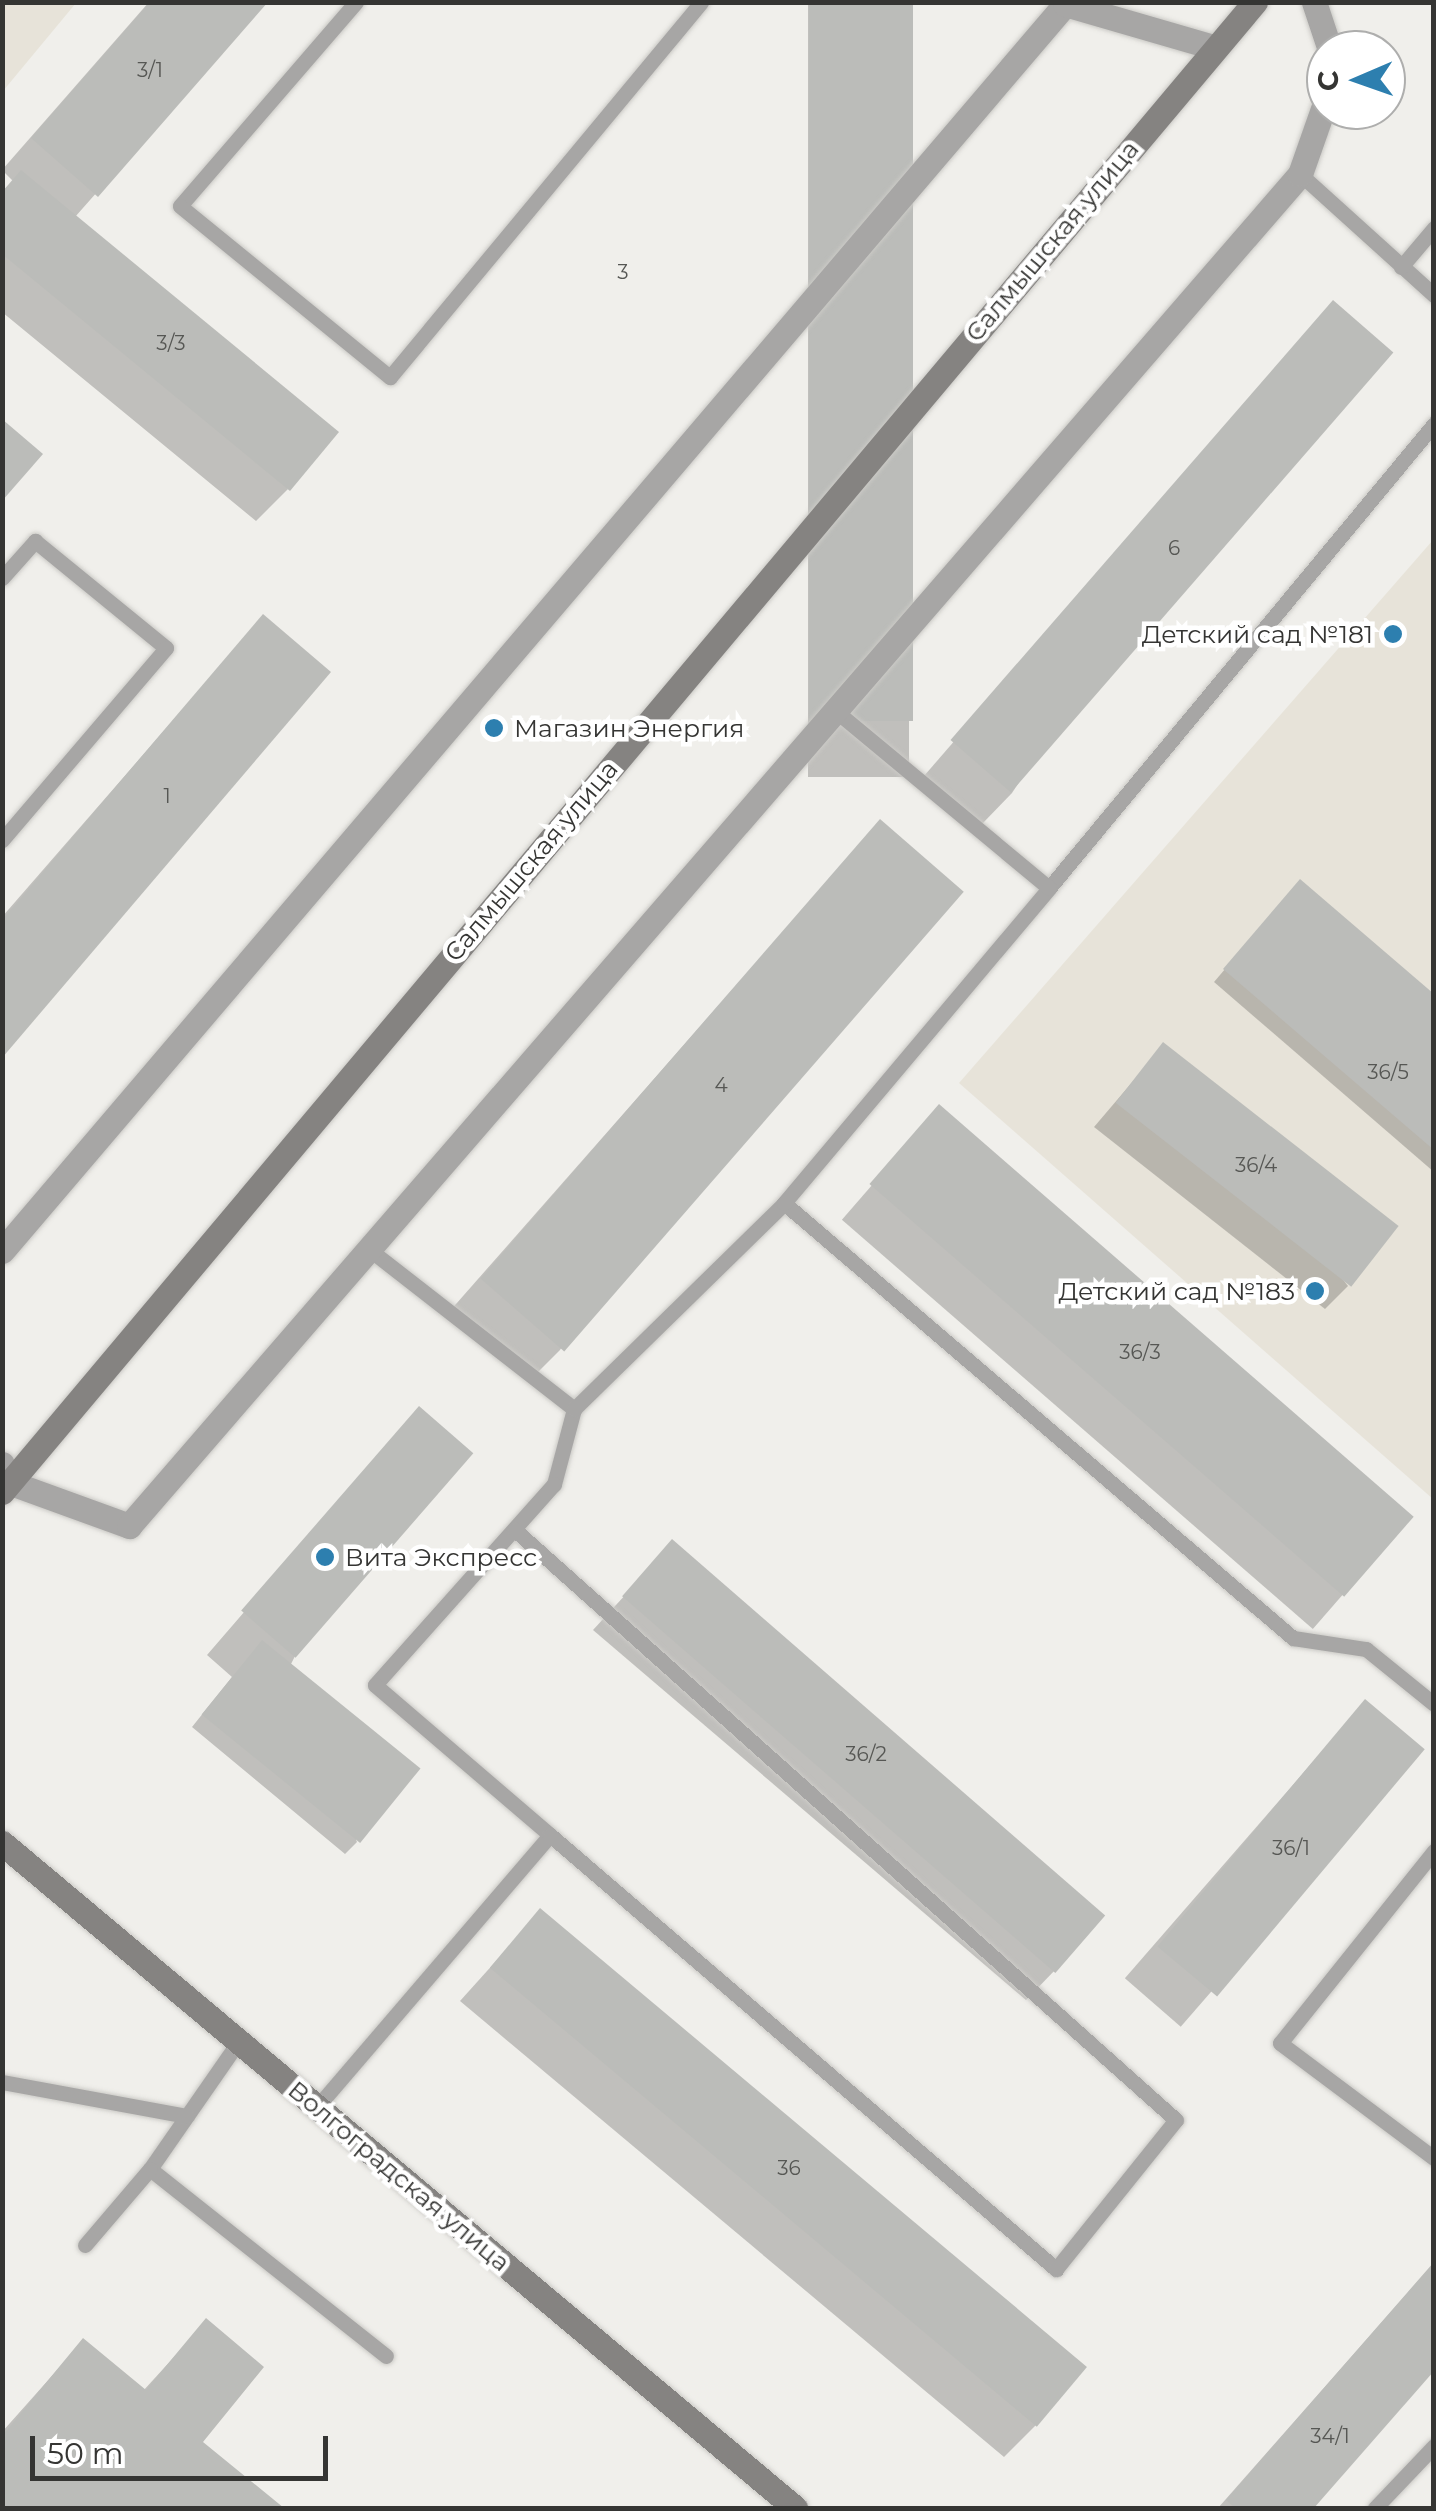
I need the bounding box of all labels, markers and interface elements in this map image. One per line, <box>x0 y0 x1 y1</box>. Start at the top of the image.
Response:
north arrow <box>1306 30 1406 130</box>
house number: 3/1 <box>137 58 163 82</box>
text: С <box>1311 70 1345 92</box>
street label: Салмышская улица <box>959 134 1145 348</box>
house number: 3 <box>617 260 629 284</box>
house number: 3/3 <box>156 331 186 355</box>
house number: 6 <box>1168 536 1180 560</box>
place label: Детский сад №181 <box>1142 619 1373 649</box>
marker: Детский сад №181 <box>1382 623 1404 645</box>
place label: Магазин Энергия <box>514 713 744 743</box>
marker: Магазин Энергия <box>483 717 505 739</box>
street label: Салмышская улица <box>438 754 624 968</box>
house number: 1 <box>163 784 171 808</box>
house number: 36/5 <box>1367 1060 1409 1084</box>
house number: 4 <box>714 1073 728 1097</box>
house number: 36/4 <box>1235 1153 1277 1177</box>
place label: Детский сад №183 <box>1059 1276 1295 1306</box>
marker: Детский сад №183 <box>1304 1280 1326 1302</box>
house number: 36/3 <box>1119 1340 1161 1364</box>
place label: Вита Экспресс <box>345 1542 537 1572</box>
marker: Вита Экспресс <box>314 1546 336 1568</box>
house number: 36/2 <box>845 1742 887 1766</box>
house number: 36/1 <box>1272 1836 1310 1860</box>
street label: Волгоградская улица <box>282 2075 516 2277</box>
house number: 36 <box>777 2156 801 2180</box>
scale bar <box>35 2416 332 2478</box>
house number: 34/1 <box>1310 2424 1350 2448</box>
text: 50 m <box>47 2435 124 2472</box>

